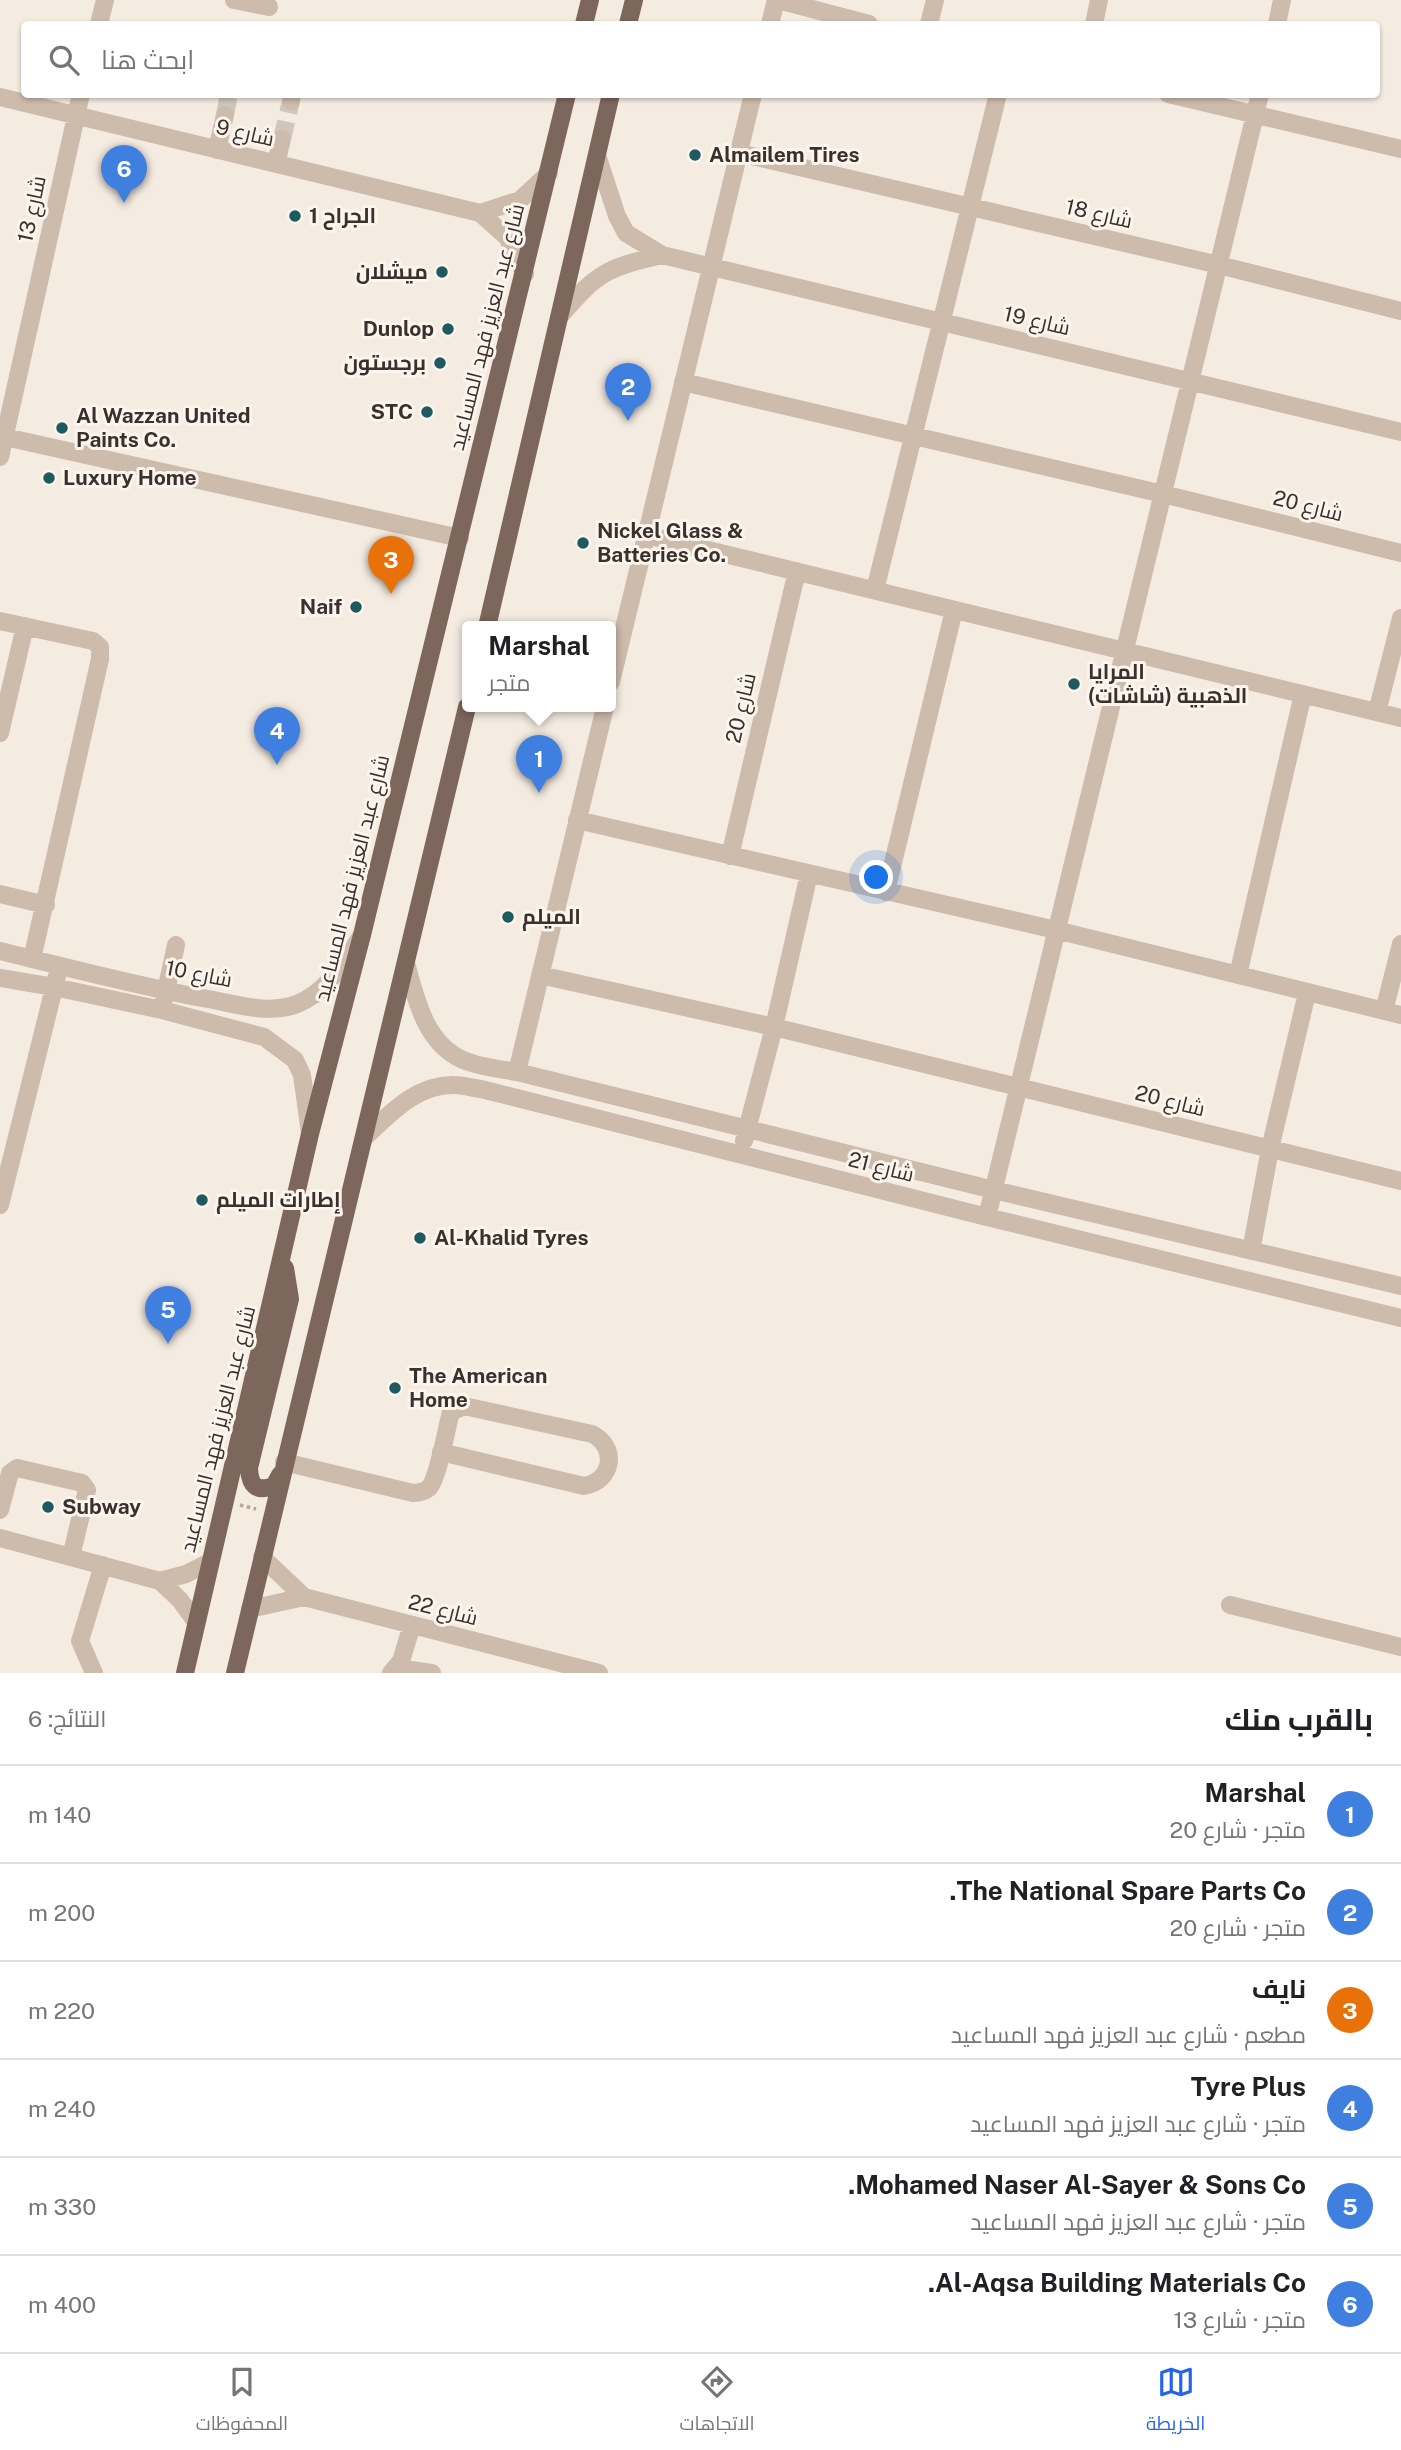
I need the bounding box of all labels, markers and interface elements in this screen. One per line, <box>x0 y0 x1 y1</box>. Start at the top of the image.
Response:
search box <box>21 21 1380 98</box>
icon: search <box>45 41 83 79</box>
text: ابحث هنا <box>101 44 194 75</box>
street label: شارع 9 <box>213 114 277 153</box>
place label: Almailem Tires <box>709 142 860 167</box>
pin: 6 <box>101 145 147 203</box>
marker: Almailem Tires <box>687 147 703 163</box>
street label: شارع 13 <box>12 173 53 245</box>
street label: شارع 18 <box>1063 194 1135 235</box>
street label: شارع عبد العزيز فهد المساعيد <box>444 201 531 453</box>
place label: الجراح 1 <box>309 203 376 230</box>
marker: الجراح 1 <box>287 208 303 224</box>
place label: ميشلان <box>356 259 428 284</box>
marker: ميشلان <box>434 264 450 280</box>
street label: شارع 19 <box>1001 301 1073 342</box>
place label: Dunlop <box>363 316 434 341</box>
marker: Dunlop <box>440 321 456 337</box>
place label: برجستون <box>343 350 426 376</box>
marker: برجستون <box>432 355 448 371</box>
pin: 2 <box>605 363 651 421</box>
place label: STC <box>371 399 413 424</box>
place label: Al Wazzan United Paints Co. <box>76 403 251 452</box>
marker: STC <box>419 404 435 420</box>
marker: Al Wazzan United Paints Co. <box>54 420 70 436</box>
place label: Luxury Home <box>63 465 197 490</box>
marker: Luxury Home <box>41 470 57 486</box>
street label: شارع 20 <box>1270 485 1346 528</box>
place label: Nickel Glass & Batteries Co. <box>597 518 743 567</box>
marker: Nickel Glass & Batteries Co. <box>575 535 591 551</box>
pin: 3 <box>368 536 414 594</box>
place label: Naif <box>300 594 342 619</box>
marker: Naif <box>348 599 364 615</box>
popup <box>462 621 616 712</box>
text: Marshal <box>488 630 590 661</box>
place label: المرايا الذهبية (شاشات) <box>1088 659 1247 708</box>
text: متجر <box>488 669 531 696</box>
street label: شارع 20 <box>720 670 763 746</box>
marker: المرايا الذهبية (شاشات) <box>1066 676 1082 692</box>
pin: 4 <box>254 707 300 765</box>
pin: 1 <box>516 735 562 793</box>
street label: شارع عبد العزيز فهد المساعيد <box>309 752 396 1004</box>
your location <box>859 860 893 894</box>
place label: الميلم <box>522 904 581 931</box>
marker: الميلم <box>500 909 516 925</box>
street label: شارع 10 <box>163 955 234 994</box>
street label: شارع 20 <box>1132 1080 1208 1123</box>
street label: شارع 21 <box>845 1146 917 1189</box>
place label: إطارات الميلم <box>216 1187 341 1214</box>
marker: إطارات الميلم <box>194 1192 210 1208</box>
place label: Al-Khalid Tyres <box>434 1225 589 1250</box>
marker: Al-Khalid Tyres <box>412 1230 428 1246</box>
pin: 5 <box>145 1286 191 1344</box>
street label: شارع عبد العزيز فهد المساعيد <box>175 1303 262 1555</box>
place label: The American Home <box>409 1363 547 1412</box>
marker: The American Home <box>387 1380 403 1396</box>
place label: Subway <box>62 1494 141 1519</box>
marker: Subway <box>40 1499 56 1515</box>
street label: شارع 22 <box>405 1589 481 1632</box>
text: بالقرب منك <box>1225 1701 1373 1737</box>
text: النتائج: 6 <box>28 1705 106 1732</box>
text: Marshal <box>1204 1777 1306 1808</box>
text: 140 m <box>28 1801 91 1828</box>
text: 1 <box>1345 1801 1355 1828</box>
text: متجر · شارع 20 <box>1169 1816 1306 1843</box>
text: The National Spare Parts Co. <box>949 1875 1306 1906</box>
text: 200 m <box>28 1899 95 1926</box>
text: 2 <box>1343 1899 1357 1926</box>
text: متجر · شارع 20 <box>1169 1914 1306 1941</box>
text: نايف <box>1252 1973 1306 2004</box>
text: 220 m <box>28 1997 95 2024</box>
text: 3 <box>1342 1997 1358 2024</box>
text: مطعم · شارع عبد العزيز فهد المساعيد <box>951 2021 1306 2048</box>
text: Tyre Plus <box>1191 2071 1306 2102</box>
text: 240 m <box>28 2095 96 2122</box>
text: 4 <box>1342 2095 1358 2122</box>
text: متجر · شارع عبد العزيز فهد المساعيد <box>970 2110 1306 2137</box>
text: Mohamed Naser Al-Sayer & Sons Co. <box>848 2169 1306 2200</box>
text: 330 m <box>28 2193 96 2220</box>
text: 5 <box>1342 2193 1358 2220</box>
text: متجر · شارع عبد العزيز فهد المساعيد <box>970 2208 1306 2235</box>
text: Al-Aqsa Building Materials Co. <box>928 2267 1306 2298</box>
text: 400 m <box>28 2291 96 2318</box>
text: 6 <box>1342 2291 1358 2318</box>
text: متجر · شارع 13 <box>1173 2306 1306 2333</box>
tab: المحفوظات <box>196 2363 288 2441</box>
tab: الاتجاهات <box>679 2363 755 2441</box>
tab: الخريطة <box>1146 2363 1205 2441</box>

